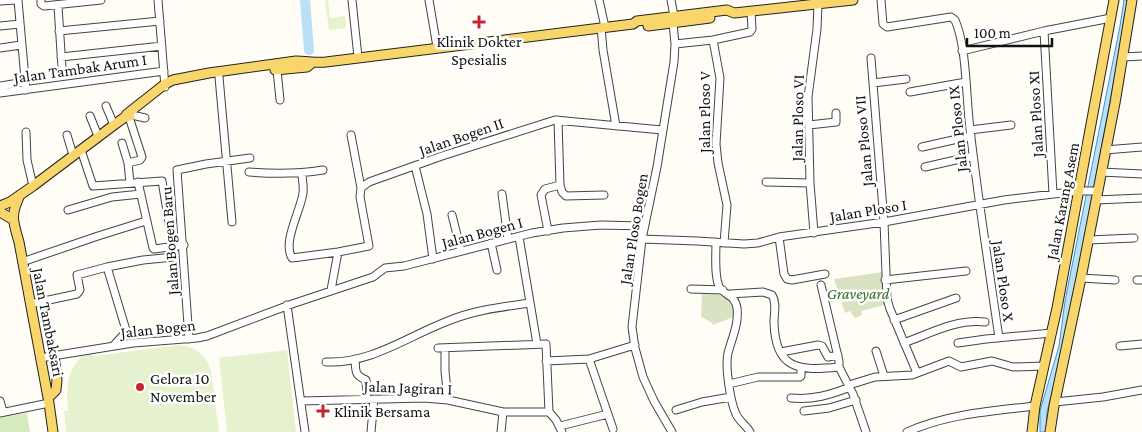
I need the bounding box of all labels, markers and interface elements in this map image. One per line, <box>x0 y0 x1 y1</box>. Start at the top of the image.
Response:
marker: Klinik Dokter Spesialis <box>472 15 486 29</box>
scale bar <box>967 15 1052 47</box>
text: 100 m <box>974 25 1011 41</box>
place label: Klinik Dokter Spesialis <box>436 33 522 69</box>
street label: Jalan Tambak Arum I <box>11 51 148 88</box>
street label: Jalan Ploso V <box>696 70 714 155</box>
street label: Jalan Ploso XI <box>1025 70 1047 160</box>
street label: Jalan Ploso VI <box>788 74 808 164</box>
street label: Jalan Ploso IX <box>944 84 972 175</box>
street label: Jalan Ploso VII <box>851 94 877 189</box>
street label: Jalan Bogen II <box>415 114 506 160</box>
street label: Jalan Karang Asem <box>1042 141 1083 263</box>
street label: Jalan Ploso Bogen <box>616 172 652 288</box>
street label: Jalan Bogen Baru <box>157 186 183 298</box>
street label: Jalan Ploso I <box>826 196 908 226</box>
street label: Jalan Bogen I <box>438 213 525 253</box>
street label: Jalan Ploso X <box>988 237 1018 324</box>
street label: Jalan Tambaksari <box>28 264 67 378</box>
park label: Graveyard <box>827 285 890 303</box>
street label: Jalan Bogen <box>118 316 197 342</box>
place label: Gelora 10 November <box>150 370 217 405</box>
street label: Jalan Jagiran I <box>361 377 453 399</box>
marker: Gelora 10 November <box>134 381 146 393</box>
place label: Klinik Bersama <box>334 403 431 420</box>
marker: Klinik Bersama <box>316 404 330 418</box>

